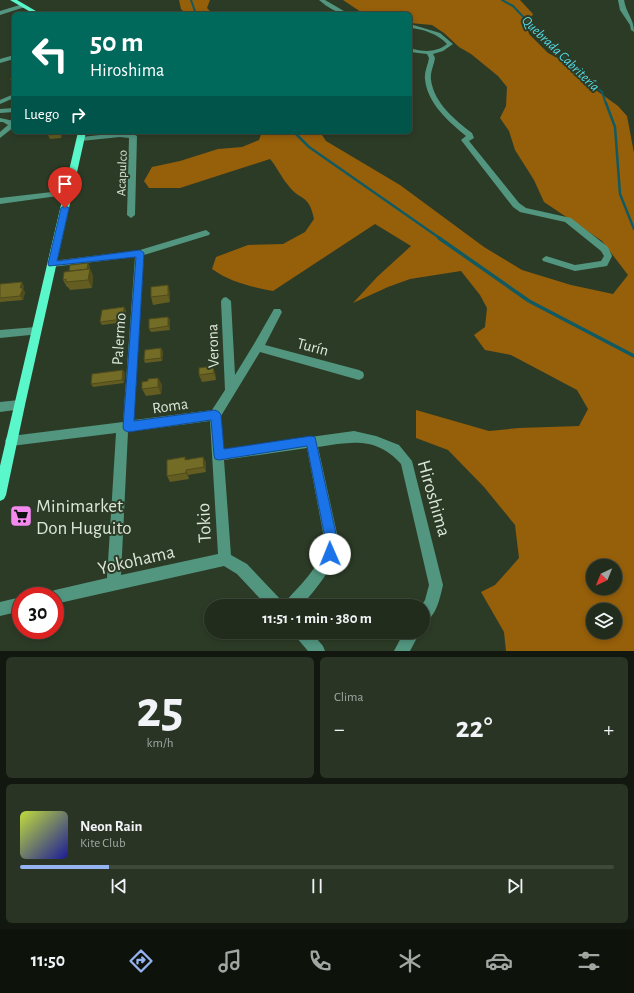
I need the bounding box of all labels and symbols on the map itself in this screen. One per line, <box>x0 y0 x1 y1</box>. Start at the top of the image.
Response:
water label: Quebrada Cabritería <box>519 13 602 94</box>
street label: Acapulco <box>115 150 130 196</box>
pin <box>48 167 82 208</box>
street label: Palermo <box>109 312 129 366</box>
street label: Verona <box>204 324 222 368</box>
street label: Turín <box>295 335 330 359</box>
street label: Roma <box>151 396 189 416</box>
street label: Hiroshima <box>414 458 454 539</box>
place label: Minimarket Don Huguito <box>36 497 132 538</box>
street label: Tokio <box>194 502 215 543</box>
supermarket icon: Minimarket Don Huguito <box>8 503 34 529</box>
position arrow <box>309 533 351 575</box>
street label: Yokohama <box>96 542 177 579</box>
north arrow <box>586 559 622 595</box>
speed limit sign: 30 <box>12 587 64 639</box>

